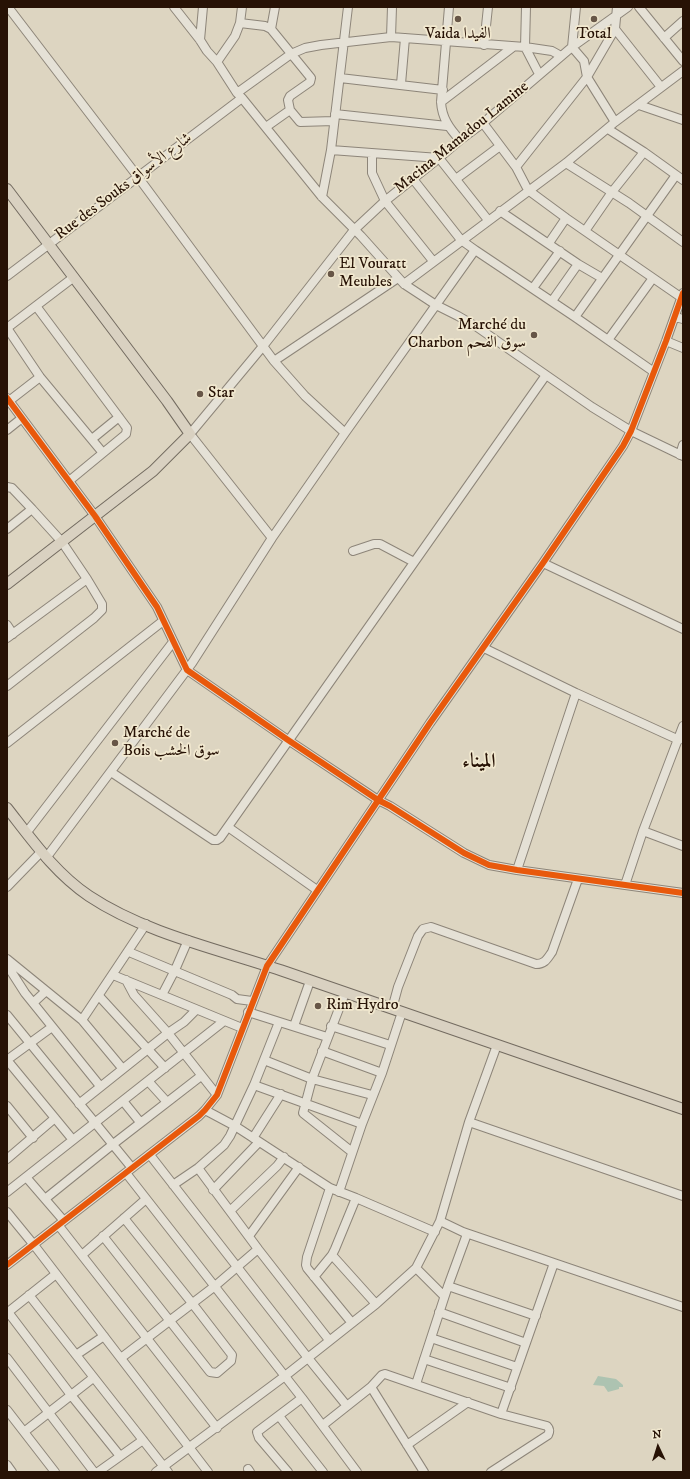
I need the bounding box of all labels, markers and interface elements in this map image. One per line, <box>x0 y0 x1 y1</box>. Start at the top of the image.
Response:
marker: Vaida الفيدا <box>453 14 463 24</box>
marker: Total <box>589 14 599 24</box>
place label: Vaida الفيدا <box>425 25 491 45</box>
place label: Total <box>577 25 611 45</box>
street label: Macina Mamadou Lamine <box>391 78 533 198</box>
street label: Rue des Souks شارع الأسواق <box>52 129 196 245</box>
place label: El Vouratt Meubles <box>339 255 406 293</box>
marker: El Vouratt Meubles <box>326 269 336 279</box>
place label: Marché du Charbon سوق الفحم <box>408 316 526 354</box>
marker: Marché du Charbon سوق الفحم <box>529 330 539 340</box>
place label: Star <box>208 384 234 404</box>
marker: Star <box>195 389 205 399</box>
place label: Marché de Bois سوق الخشب <box>123 724 220 762</box>
marker: Marché de Bois سوق الخشب <box>110 738 120 748</box>
district label: الميناء <box>462 751 496 775</box>
place label: Rim Hydro <box>326 996 399 1016</box>
marker: Rim Hydro <box>313 1001 323 1011</box>
north arrow <box>638 1427 678 1467</box>
text: N <box>652 1428 662 1442</box>

